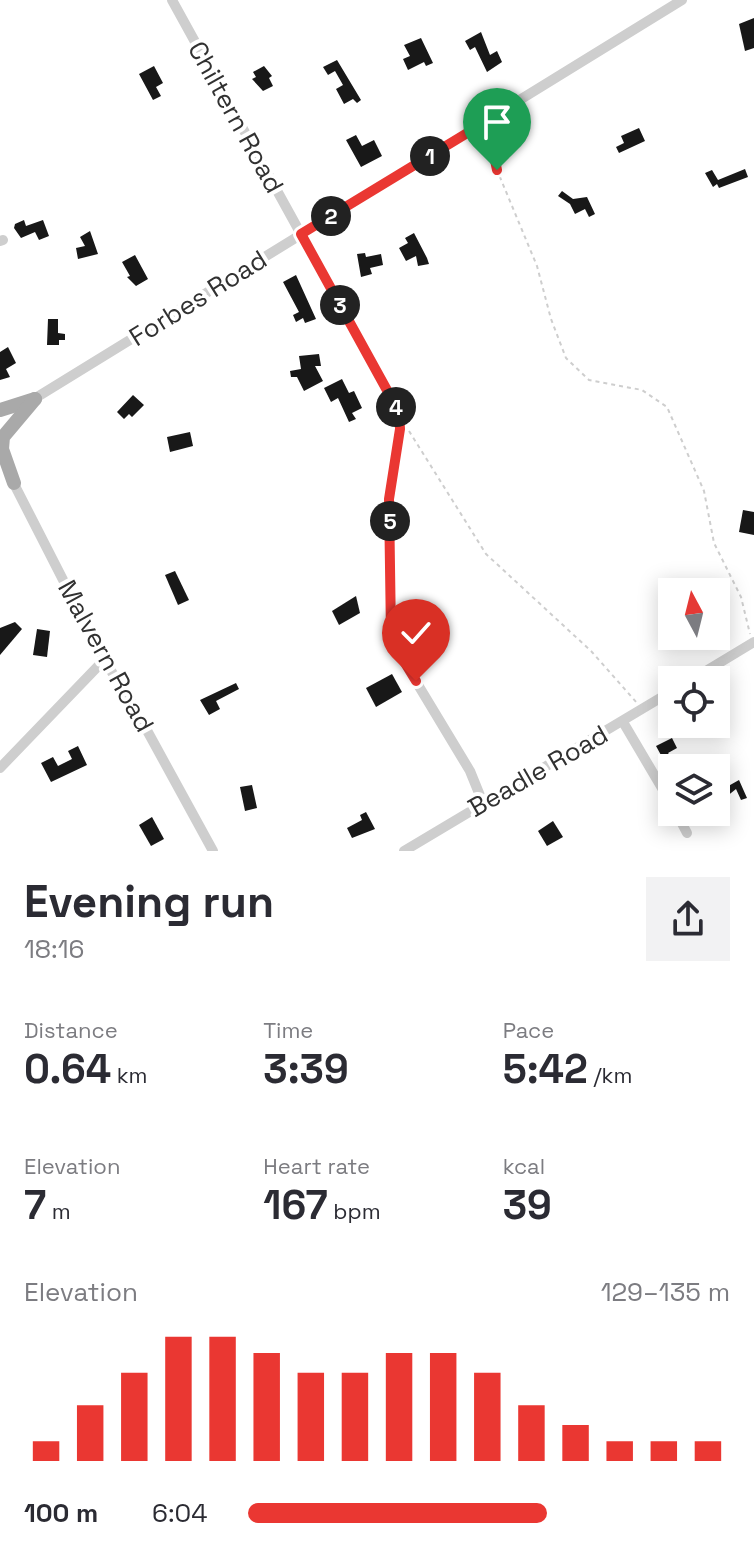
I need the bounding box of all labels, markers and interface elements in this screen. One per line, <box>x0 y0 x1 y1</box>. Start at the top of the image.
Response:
street label: Chiltern Road <box>180 35 292 199</box>
pin <box>463 88 531 170</box>
icon: arrive <box>475 100 519 144</box>
pin: 1 <box>410 136 450 176</box>
text: 1 <box>425 142 435 170</box>
pin: 2 <box>311 196 351 236</box>
text: 2 <box>324 202 338 230</box>
street label: Forbes Road <box>123 242 273 354</box>
pin: 3 <box>320 285 360 325</box>
text: 3 <box>333 291 347 319</box>
pin: 4 <box>376 387 416 427</box>
text: 4 <box>389 393 403 421</box>
pin: 5 <box>370 501 410 541</box>
text: 5 <box>383 507 397 535</box>
street label: Malvern Road <box>50 574 162 738</box>
north arrow <box>658 578 730 650</box>
map controls <box>658 578 730 826</box>
pin <box>382 599 450 681</box>
icon: check <box>394 611 438 655</box>
button: locate <box>658 666 730 738</box>
street label: Beadle Road <box>462 717 614 825</box>
button: layers <box>658 754 730 826</box>
text: Evening run <box>24 874 274 930</box>
button: share <box>646 877 730 961</box>
text: 18:16 <box>24 932 84 966</box>
text: Distance <box>24 1016 118 1044</box>
text: Time <box>263 1016 313 1044</box>
text: Pace <box>503 1016 554 1044</box>
text: 0.64 <box>24 1044 111 1095</box>
text: 3:39 <box>263 1044 349 1095</box>
text: 5:42 <box>503 1044 588 1095</box>
text: km <box>111 1061 148 1089</box>
text: /km <box>588 1061 632 1089</box>
text: Elevation <box>24 1152 120 1180</box>
text: Heart rate <box>263 1152 370 1180</box>
text: kcal <box>503 1152 545 1180</box>
text: 7 <box>24 1180 46 1231</box>
text: 167 <box>263 1180 328 1231</box>
text: 39 <box>503 1180 552 1231</box>
text: m <box>46 1197 71 1225</box>
text: bpm <box>328 1197 381 1225</box>
text: Elevation <box>24 1275 138 1309</box>
text: 129–135 m <box>601 1275 730 1309</box>
text: 100 m <box>24 1496 98 1530</box>
text: 6:04 <box>152 1496 207 1530</box>

